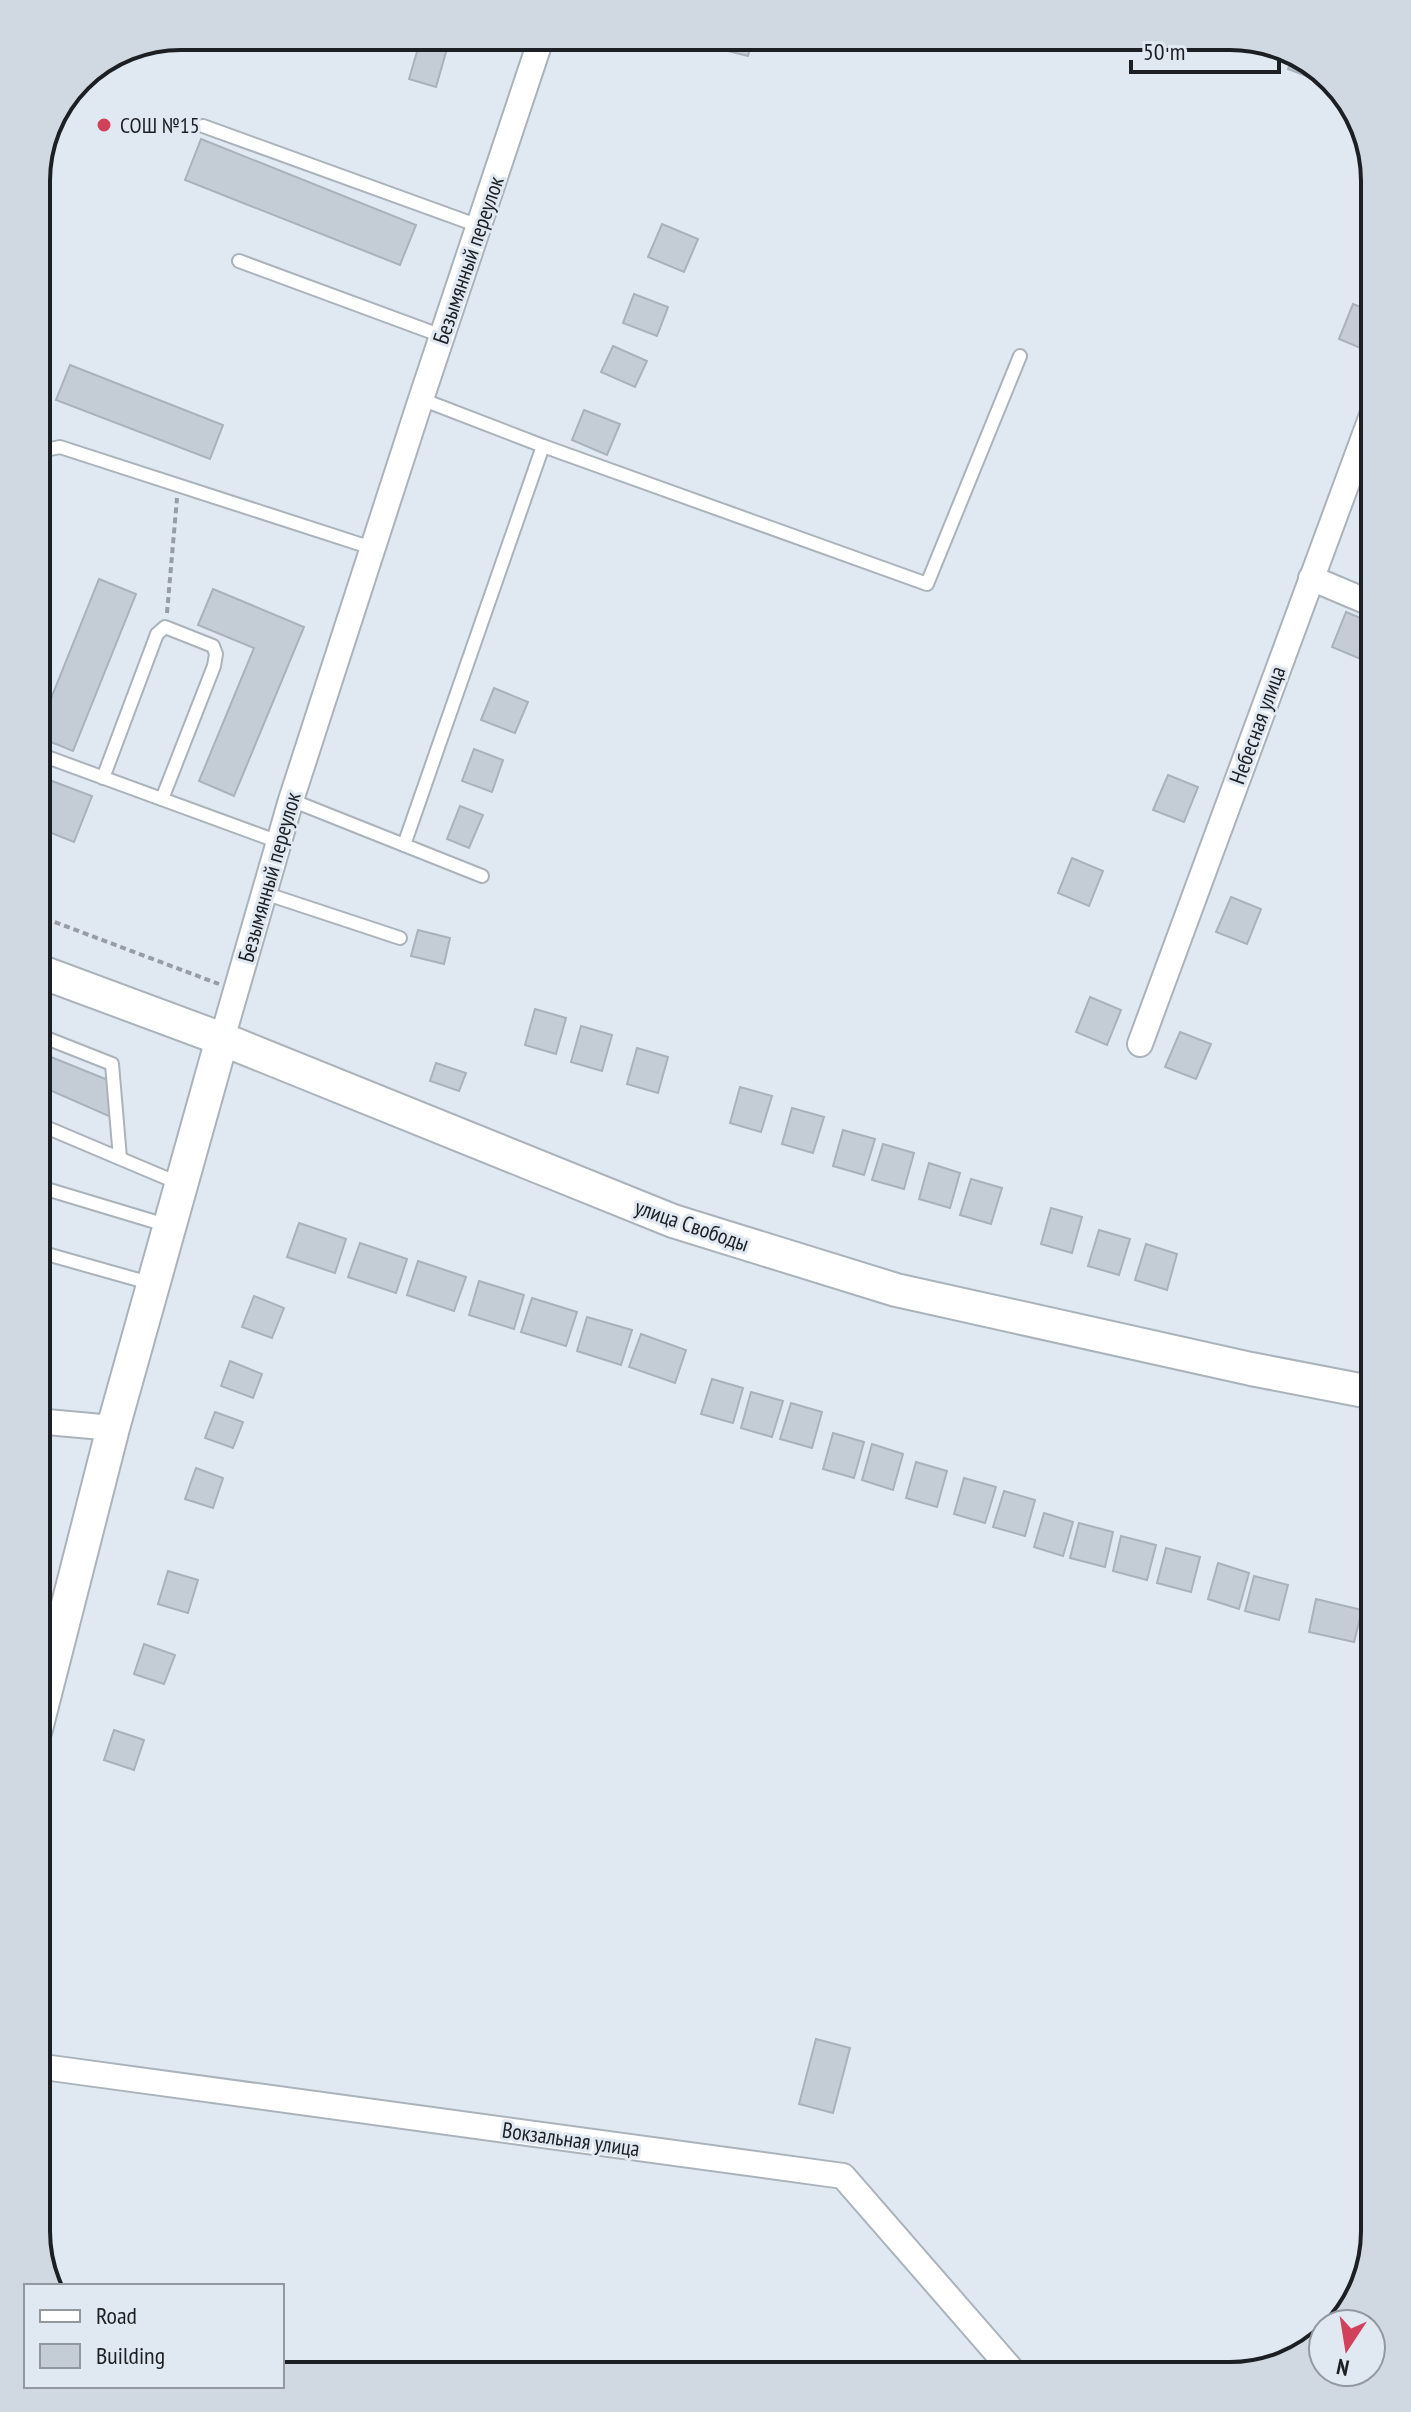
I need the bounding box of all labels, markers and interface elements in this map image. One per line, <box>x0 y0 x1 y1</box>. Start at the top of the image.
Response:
scale bar <box>1131 24 1279 74</box>
text: 50 m <box>1143 36 1185 67</box>
place label: СОШ №15 <box>120 111 200 139</box>
marker: СОШ №15 <box>95 116 113 134</box>
street label: Безымянный переулок <box>426 172 510 348</box>
street label: Небесная улица <box>1223 662 1291 788</box>
street label: Безымянный переулок <box>231 788 307 965</box>
street label: улица Свободы <box>631 1192 753 1258</box>
street label: Вокзальная улица <box>500 2115 642 2163</box>
legend <box>24 2284 284 2388</box>
text: Road <box>96 2300 137 2331</box>
north arrow <box>1307 2308 1387 2388</box>
text: Building <box>96 2340 165 2371</box>
text: N <box>1334 2353 1352 2382</box>

